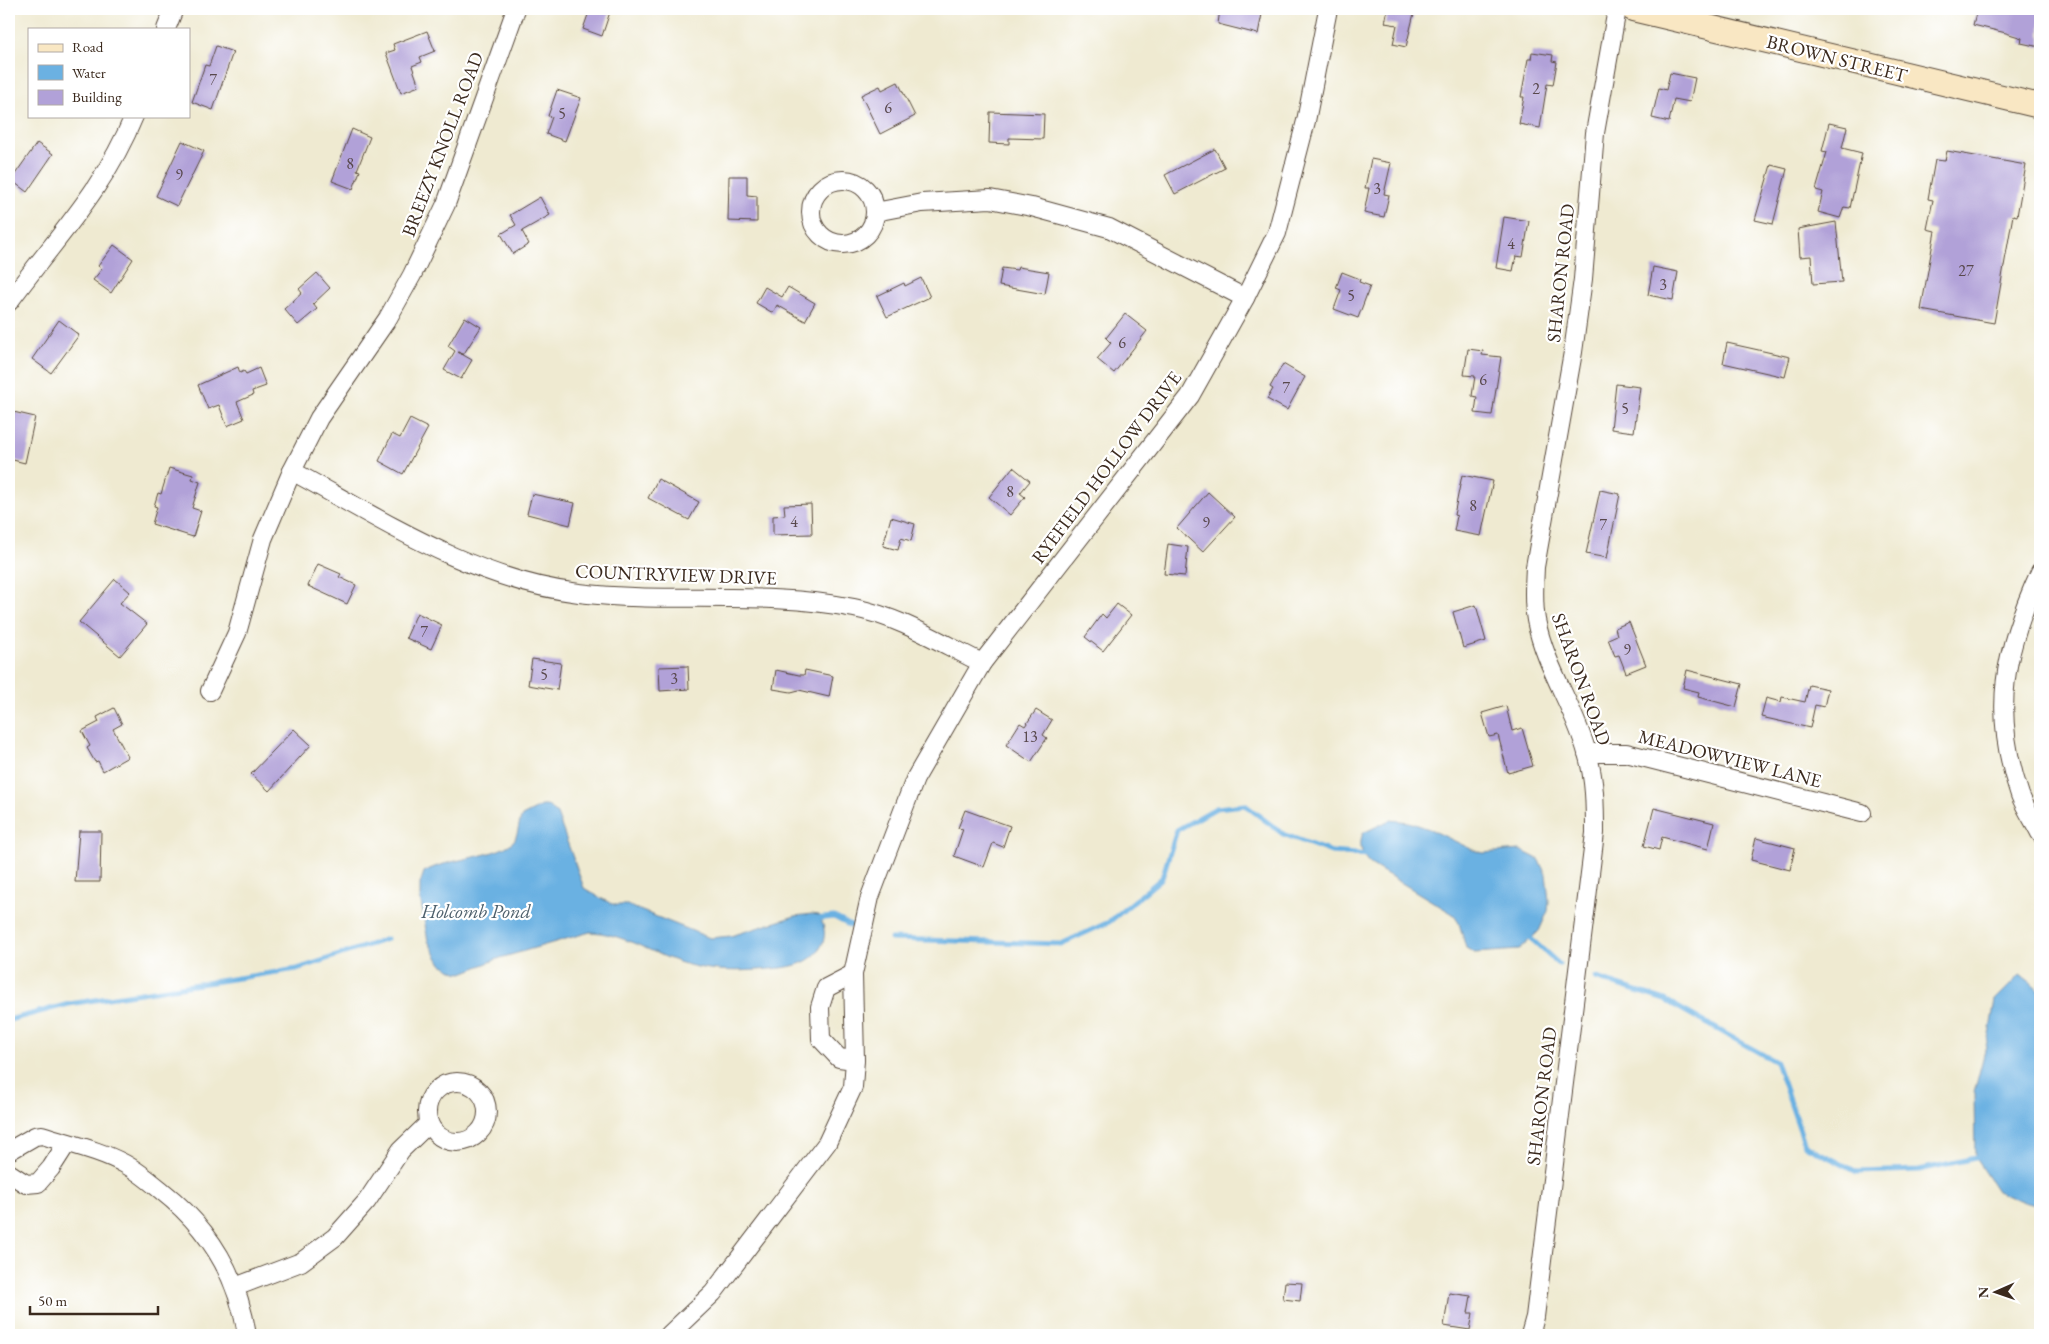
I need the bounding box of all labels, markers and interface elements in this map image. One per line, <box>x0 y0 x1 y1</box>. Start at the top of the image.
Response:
legend <box>28 28 190 118</box>
street label: BROWN STREET <box>1764 29 1910 88</box>
text: Road <box>72 37 104 56</box>
street label: BREEZY KNOLL ROAD <box>396 48 489 240</box>
text: Water <box>72 63 106 82</box>
house number: 7 <box>209 69 217 90</box>
house number: 2 <box>1532 78 1540 99</box>
text: Building <box>72 87 122 106</box>
house number: 6 <box>884 97 892 118</box>
house number: 5 <box>558 103 566 124</box>
house number: 8 <box>346 153 354 174</box>
house number: 9 <box>175 164 183 185</box>
house number: 3 <box>1373 178 1381 199</box>
street label: SHARON ROAD <box>1541 203 1580 344</box>
house number: 4 <box>1507 233 1515 254</box>
house number: 27 <box>1958 260 1974 281</box>
house number: 3 <box>1659 274 1667 295</box>
house number: 5 <box>1347 285 1355 306</box>
house number: 6 <box>1118 332 1126 353</box>
street label: RYEFIELD HOLLOW DRIVE <box>1026 366 1187 569</box>
house number: 6 <box>1479 369 1487 390</box>
house number: 7 <box>1282 377 1290 398</box>
house number: 5 <box>1621 398 1629 419</box>
house number: 8 <box>1006 481 1014 502</box>
house number: 8 <box>1469 495 1477 516</box>
house number: 4 <box>790 511 798 532</box>
house number: 9 <box>1202 512 1210 533</box>
house number: 7 <box>1599 514 1607 535</box>
street label: COUNTRYVIEW DRIVE <box>575 558 778 591</box>
street label: SHARON ROAD <box>1546 609 1617 749</box>
house number: 7 <box>420 621 428 642</box>
house number: 9 <box>1623 639 1631 660</box>
house number: 5 <box>540 664 548 685</box>
house number: 3 <box>670 668 678 689</box>
street label: MEADOWVIEW LANE <box>1636 724 1824 793</box>
house number: 13 <box>1022 726 1038 747</box>
water label: Holcomb Pond <box>420 898 531 924</box>
street label: SHARON ROAD <box>1521 1025 1562 1167</box>
north arrow <box>1972 1266 2022 1316</box>
scale bar <box>30 1284 158 1316</box>
text: N <box>1974 1286 1992 1298</box>
text: 50 m <box>38 1291 67 1310</box>

